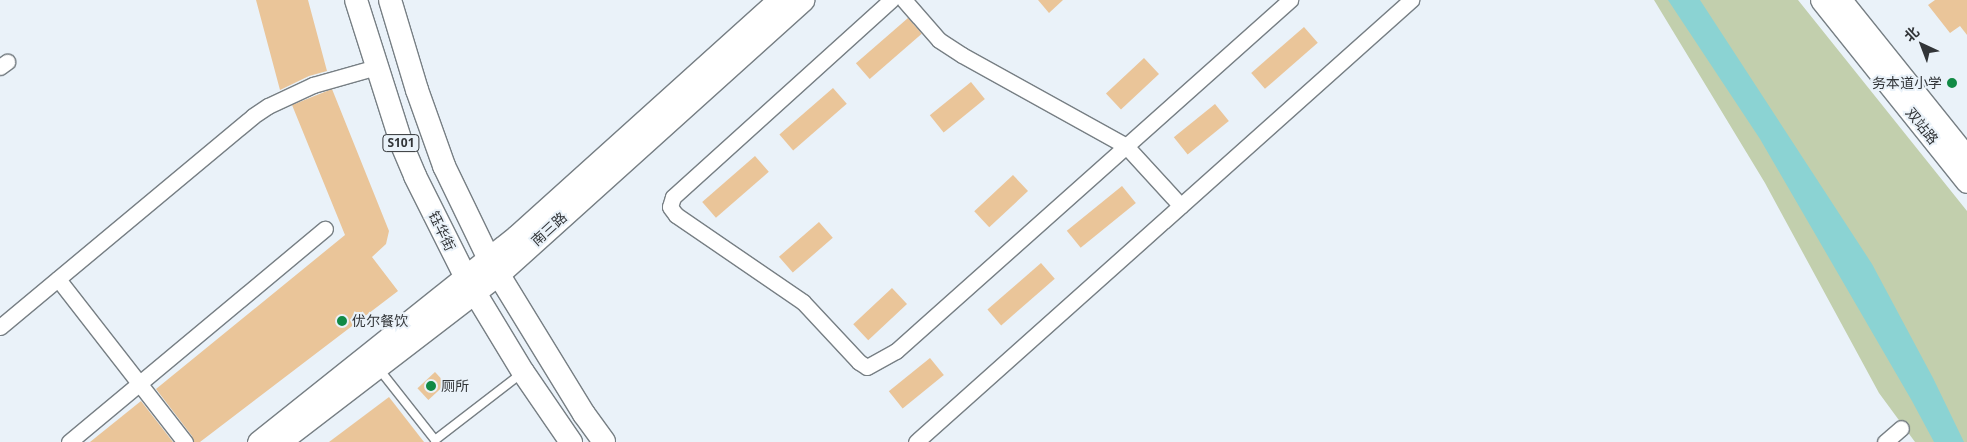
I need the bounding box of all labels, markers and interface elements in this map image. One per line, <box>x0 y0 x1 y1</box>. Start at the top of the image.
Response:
north arrow <box>1897 20 1947 70</box>
text: 北 <box>1900 22 1923 45</box>
place label: 务本道小学 <box>1872 75 1942 91</box>
marker: 务本道小学 <box>1946 77 1958 89</box>
street label: 双站路 <box>1902 104 1942 148</box>
road number: S101 <box>382 134 420 152</box>
street label: 钰华街 <box>425 208 459 254</box>
street label: 南三路 <box>528 209 570 249</box>
place label: 优尔餐饮 <box>352 313 408 329</box>
marker: 优尔餐饮 <box>336 315 348 327</box>
place label: 厕所 <box>441 378 469 394</box>
marker: 厕所 <box>425 380 437 392</box>

